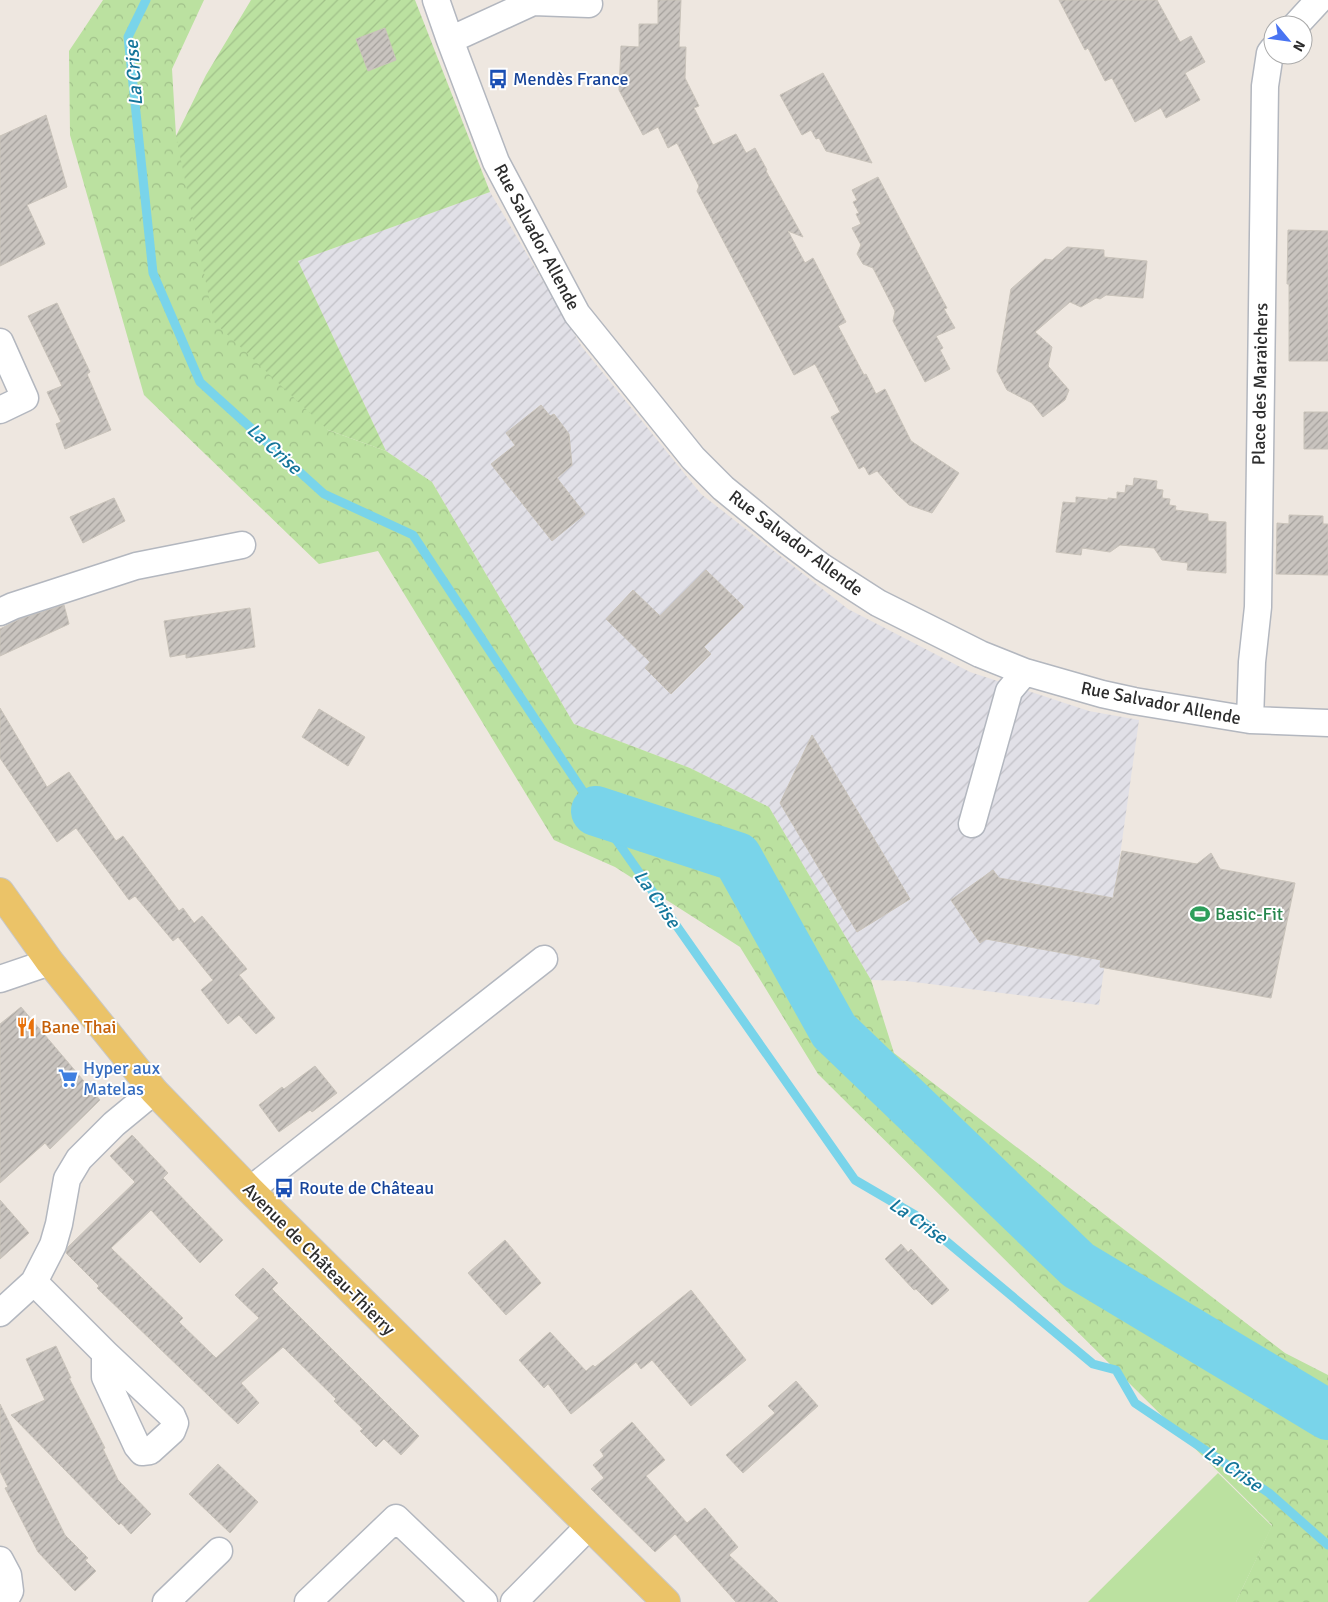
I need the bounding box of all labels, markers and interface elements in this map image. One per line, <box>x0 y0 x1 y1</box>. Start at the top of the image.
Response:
north arrow <box>1263 15 1313 65</box>
water label: La Crise <box>120 38 148 106</box>
text: N <box>1289 38 1309 54</box>
bus stop icon: Mendès France <box>487 68 509 90</box>
place label: Mendès France <box>513 68 629 90</box>
street label: Rue Salvador Allende <box>489 160 585 314</box>
street label: Place des Maraichers <box>1248 303 1272 465</box>
water label: La Crise <box>242 418 307 481</box>
street label: Rue Salvador Allende <box>724 485 868 601</box>
street label: Rue Salvador Allende <box>1079 677 1243 729</box>
water label: La Crise <box>628 865 686 934</box>
sports icon: Basic-Fit <box>1189 903 1211 925</box>
place label: Basic-Fit <box>1215 903 1283 925</box>
restaurant icon: Bane Thai <box>15 1016 37 1038</box>
place label: Bane Thai <box>41 1016 117 1038</box>
place label: Hyper aux Matelas <box>83 1057 161 1100</box>
supermarket icon: Hyper aux Matelas <box>57 1067 79 1089</box>
bus stop icon: Route de Château <box>273 1177 295 1199</box>
place label: Route de Château <box>299 1177 434 1199</box>
street label: Avenue de Château-Thierry <box>238 1178 400 1340</box>
water label: La Crise <box>884 1192 953 1250</box>
water label: La Crise <box>1199 1441 1268 1498</box>

